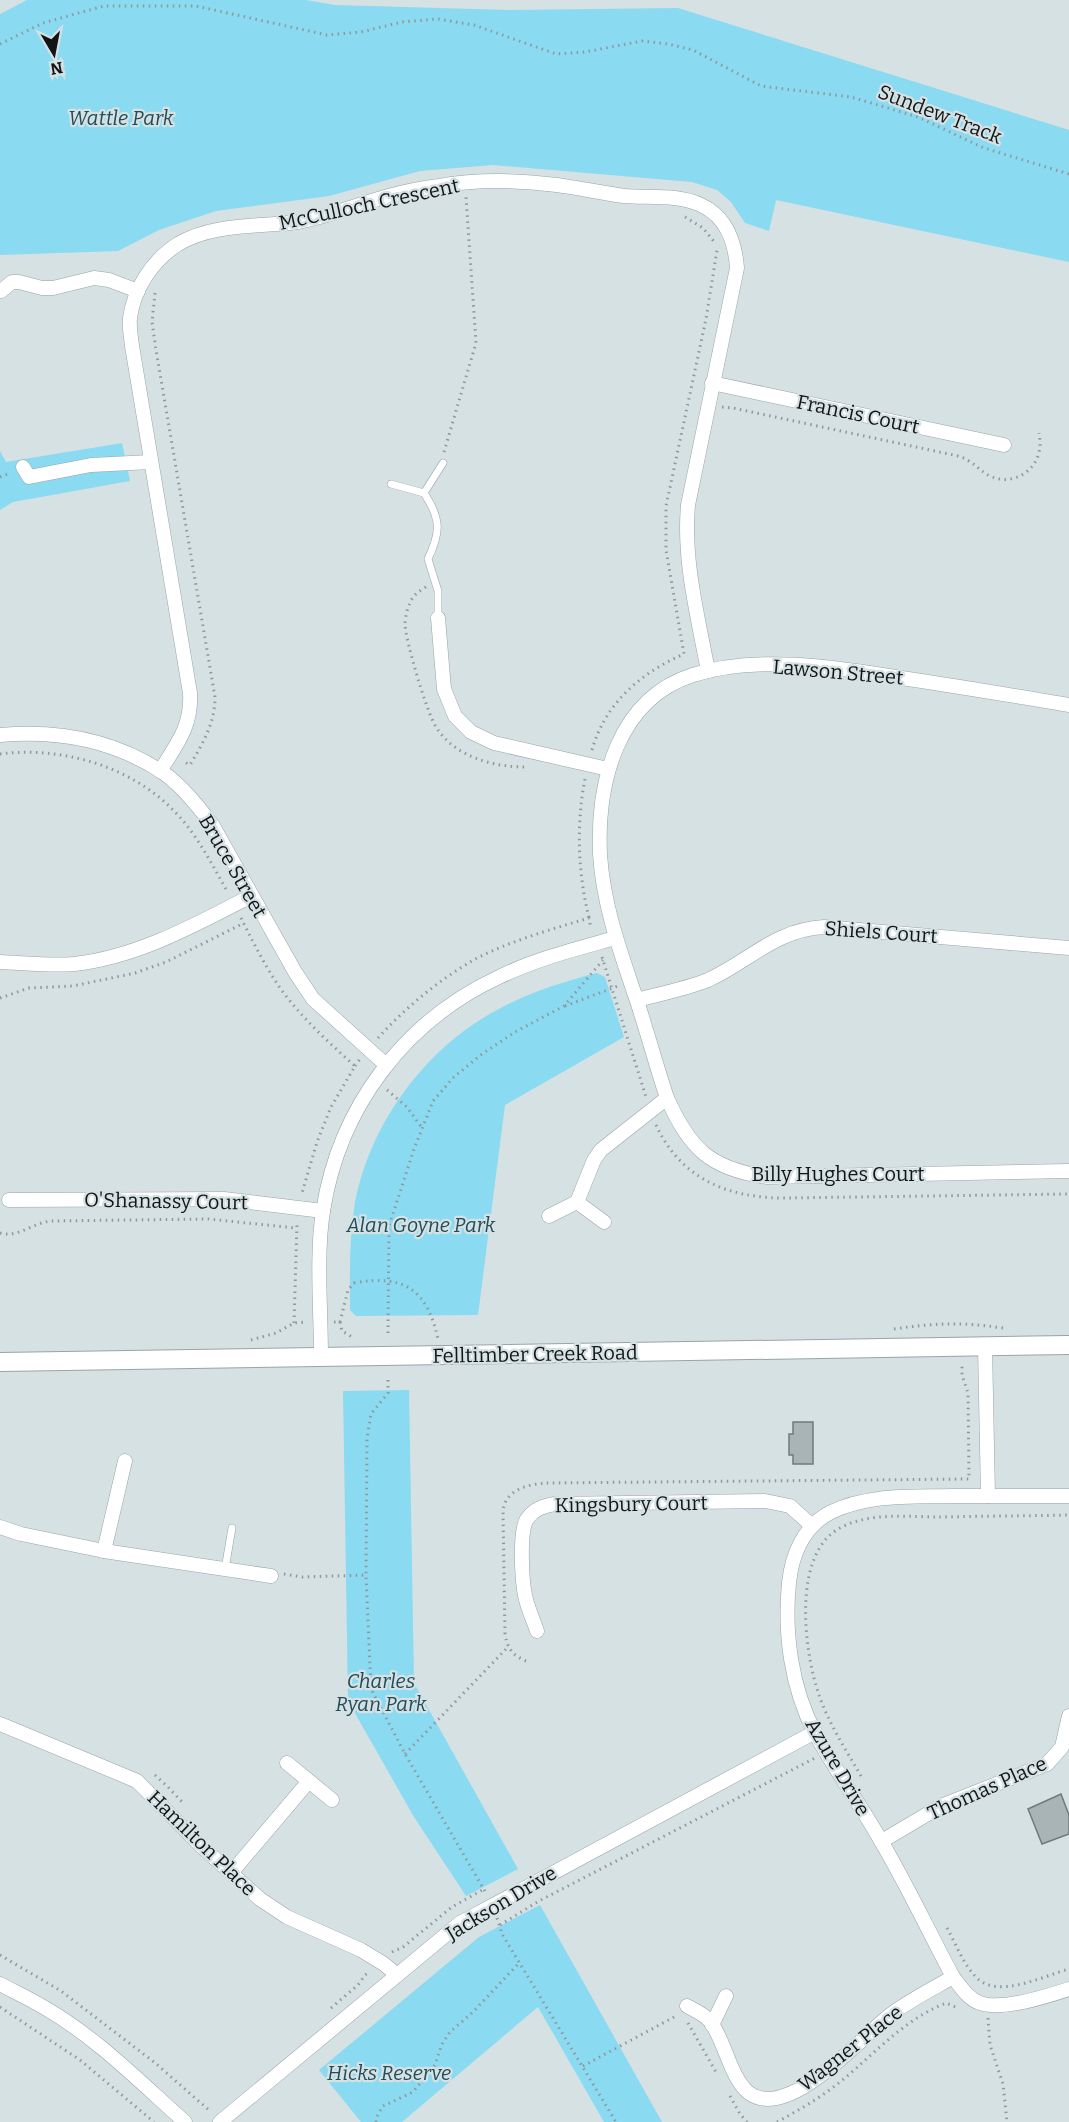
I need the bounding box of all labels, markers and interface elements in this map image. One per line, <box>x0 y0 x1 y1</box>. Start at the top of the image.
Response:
north arrow <box>24 24 84 84</box>
text: N <box>49 58 64 79</box>
street label: Sundew Track <box>875 79 1006 149</box>
park label: Wattle Park <box>68 106 174 130</box>
street label: McCulloch Crescent <box>277 173 461 235</box>
street label: Francis Court <box>795 389 921 439</box>
street label: Lawson Street <box>772 654 904 690</box>
street label: Bruce Street <box>194 810 272 922</box>
street label: Shiels Court <box>824 916 938 948</box>
street label: Billy Hughes Court <box>752 1162 924 1186</box>
street label: O'Shanassy Court <box>84 1188 248 1214</box>
park label: Alan Goyne Park <box>346 1213 496 1237</box>
street label: Felltimber Creek Road <box>432 1340 638 1368</box>
street label: Kingsbury Court <box>554 1491 708 1517</box>
park label: Charles Ryan Park <box>335 1669 427 1716</box>
street label: Azure Drive <box>801 1714 875 1820</box>
street label: Thomas Place <box>924 1751 1050 1825</box>
street label: Hamilton Place <box>143 1785 261 1901</box>
street label: Jackson Drive <box>440 1861 561 1946</box>
street label: Wagner Place <box>793 2000 907 2096</box>
park label: Hicks Reserve <box>327 2061 451 2085</box>

